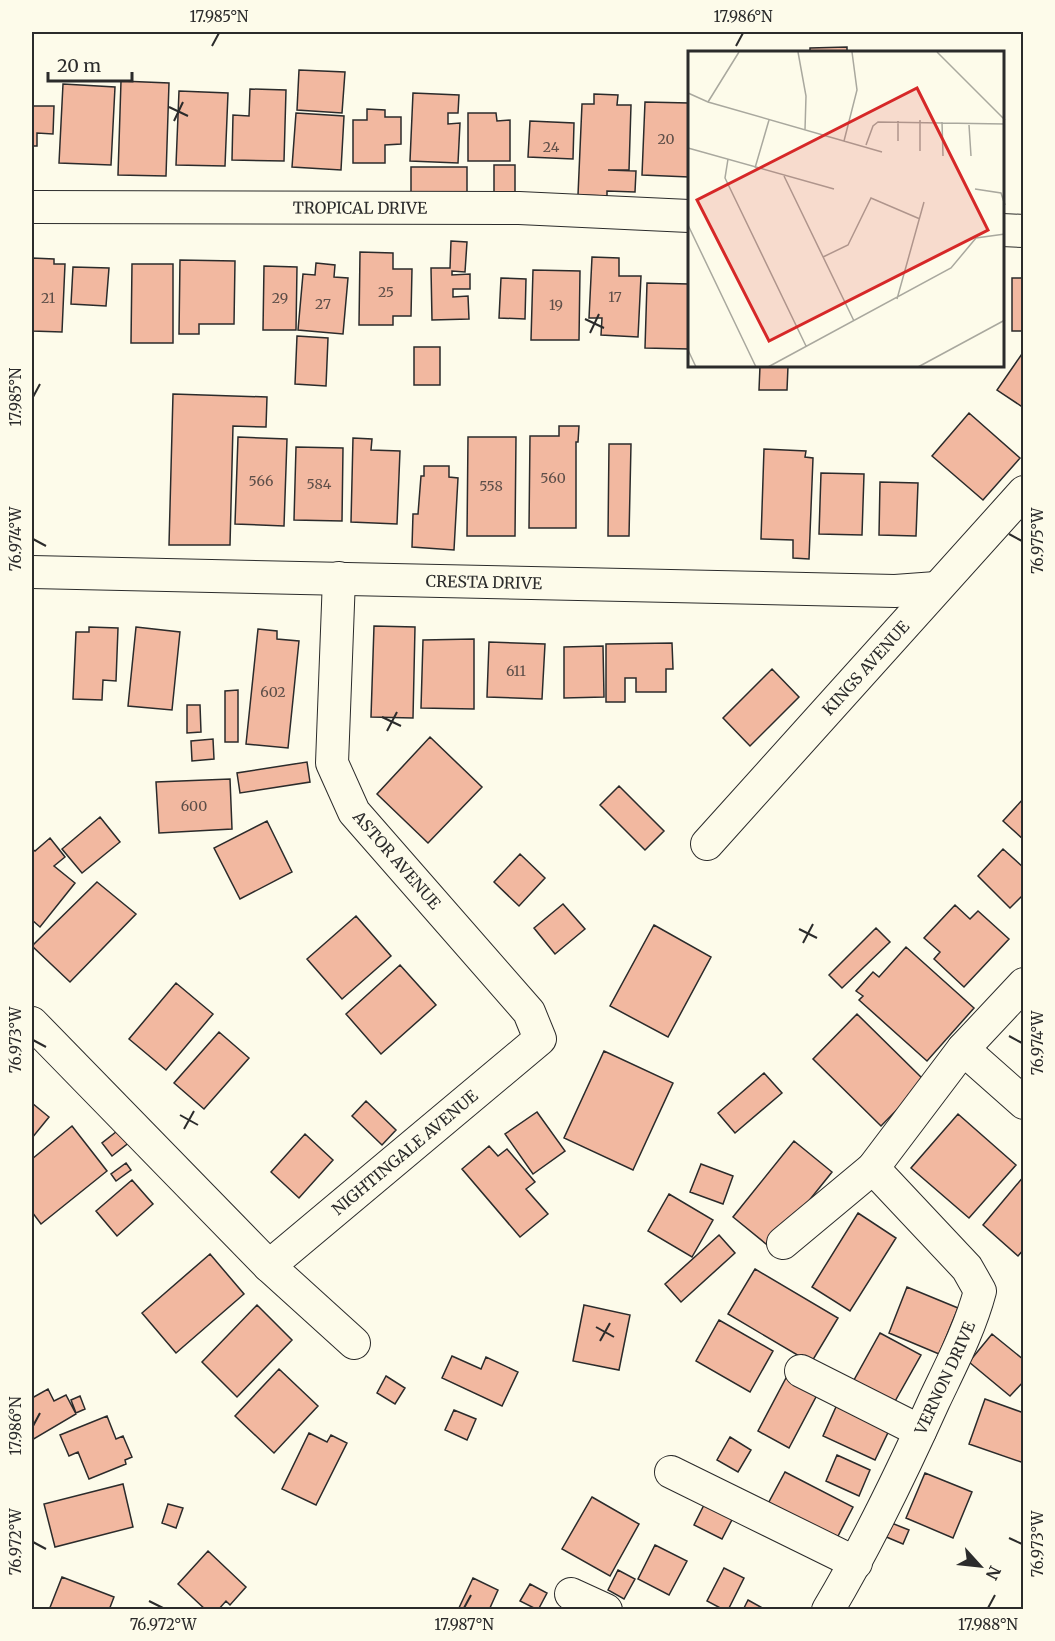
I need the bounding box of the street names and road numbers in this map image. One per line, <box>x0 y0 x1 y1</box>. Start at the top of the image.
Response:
street label: TROPICAL DRIVE <box>293 198 428 218</box>
street label: CRESTA DRIVE <box>425 571 543 593</box>
street label: KINGS AVENUE <box>818 616 914 719</box>
street label: ASTOR AVENUE <box>348 806 446 914</box>
street label: NIGHTINGALE AVENUE <box>328 1085 482 1219</box>
street label: VERNON DRIVE <box>910 1318 980 1438</box>

